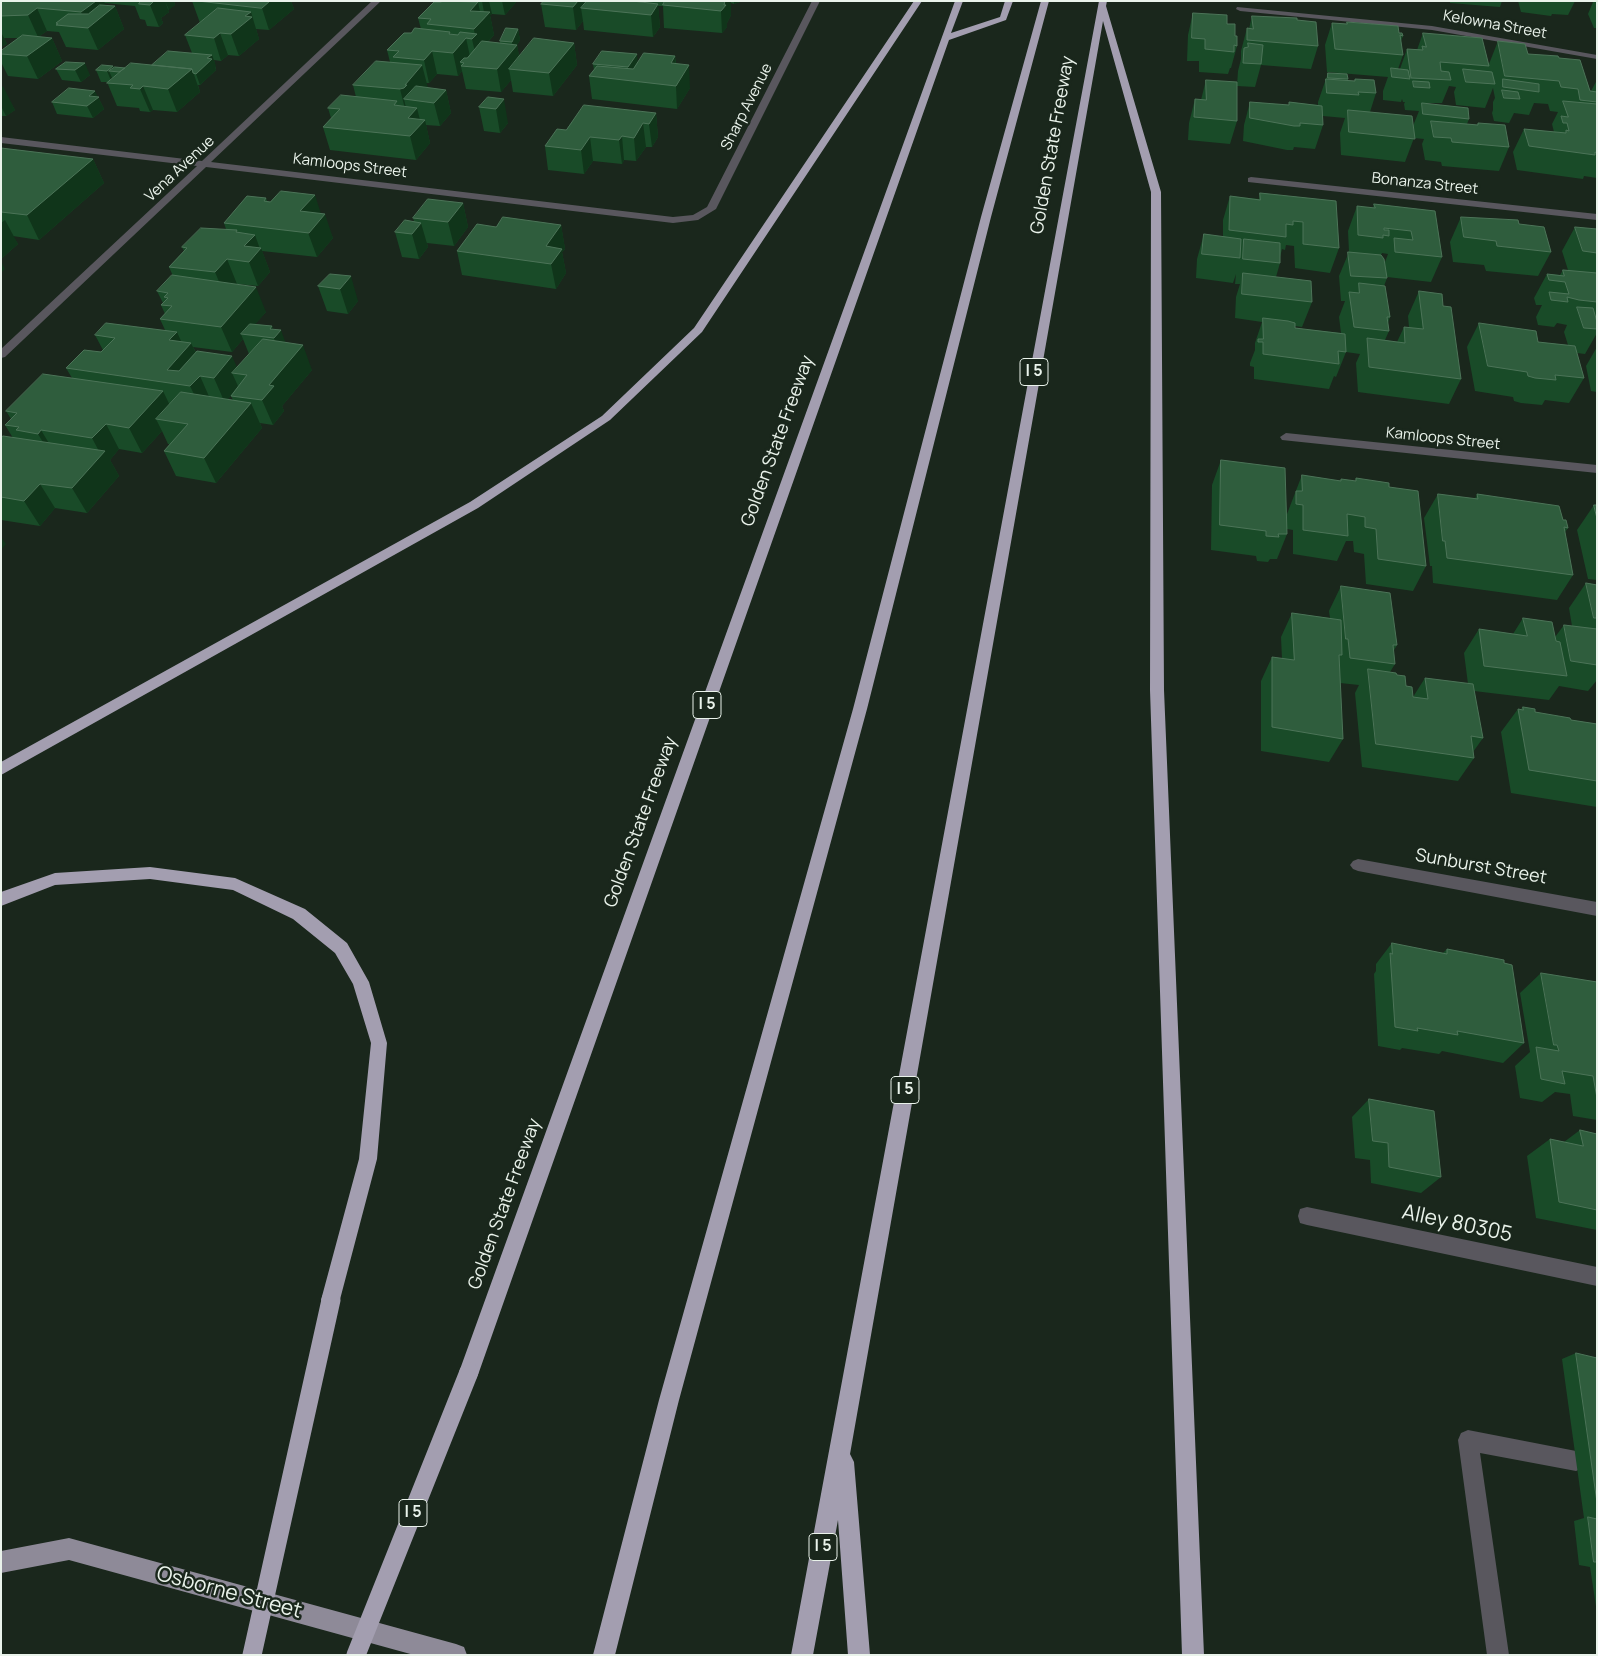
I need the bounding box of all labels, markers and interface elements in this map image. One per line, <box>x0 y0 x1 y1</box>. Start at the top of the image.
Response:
street label: Kelowna Street <box>1442 7 1548 43</box>
street label: Golden State Freeway <box>1027 54 1079 236</box>
street label: Sharp Avenue <box>717 61 777 153</box>
street label: Vena Avenue <box>142 132 218 206</box>
street label: Kamloops Street <box>292 150 408 182</box>
street label: Bonanza Street <box>1371 169 1479 199</box>
street label: Golden State Freeway <box>737 353 819 529</box>
road number: I 5 <box>1020 358 1048 386</box>
street label: Kamloops Street <box>1385 424 1501 454</box>
road number: I 5 <box>693 692 721 718</box>
street label: Golden State Freeway <box>600 734 682 910</box>
street label: Sunburst Street <box>1414 845 1548 889</box>
road number: I 5 <box>891 1076 919 1104</box>
street label: Golden State Freeway <box>464 1116 546 1292</box>
street label: Alley 80305 <box>1400 1200 1514 1248</box>
road number: I 5 <box>399 1500 427 1526</box>
road number: I 5 <box>809 1534 837 1560</box>
street label: Osborne Street <box>154 1562 304 1624</box>

